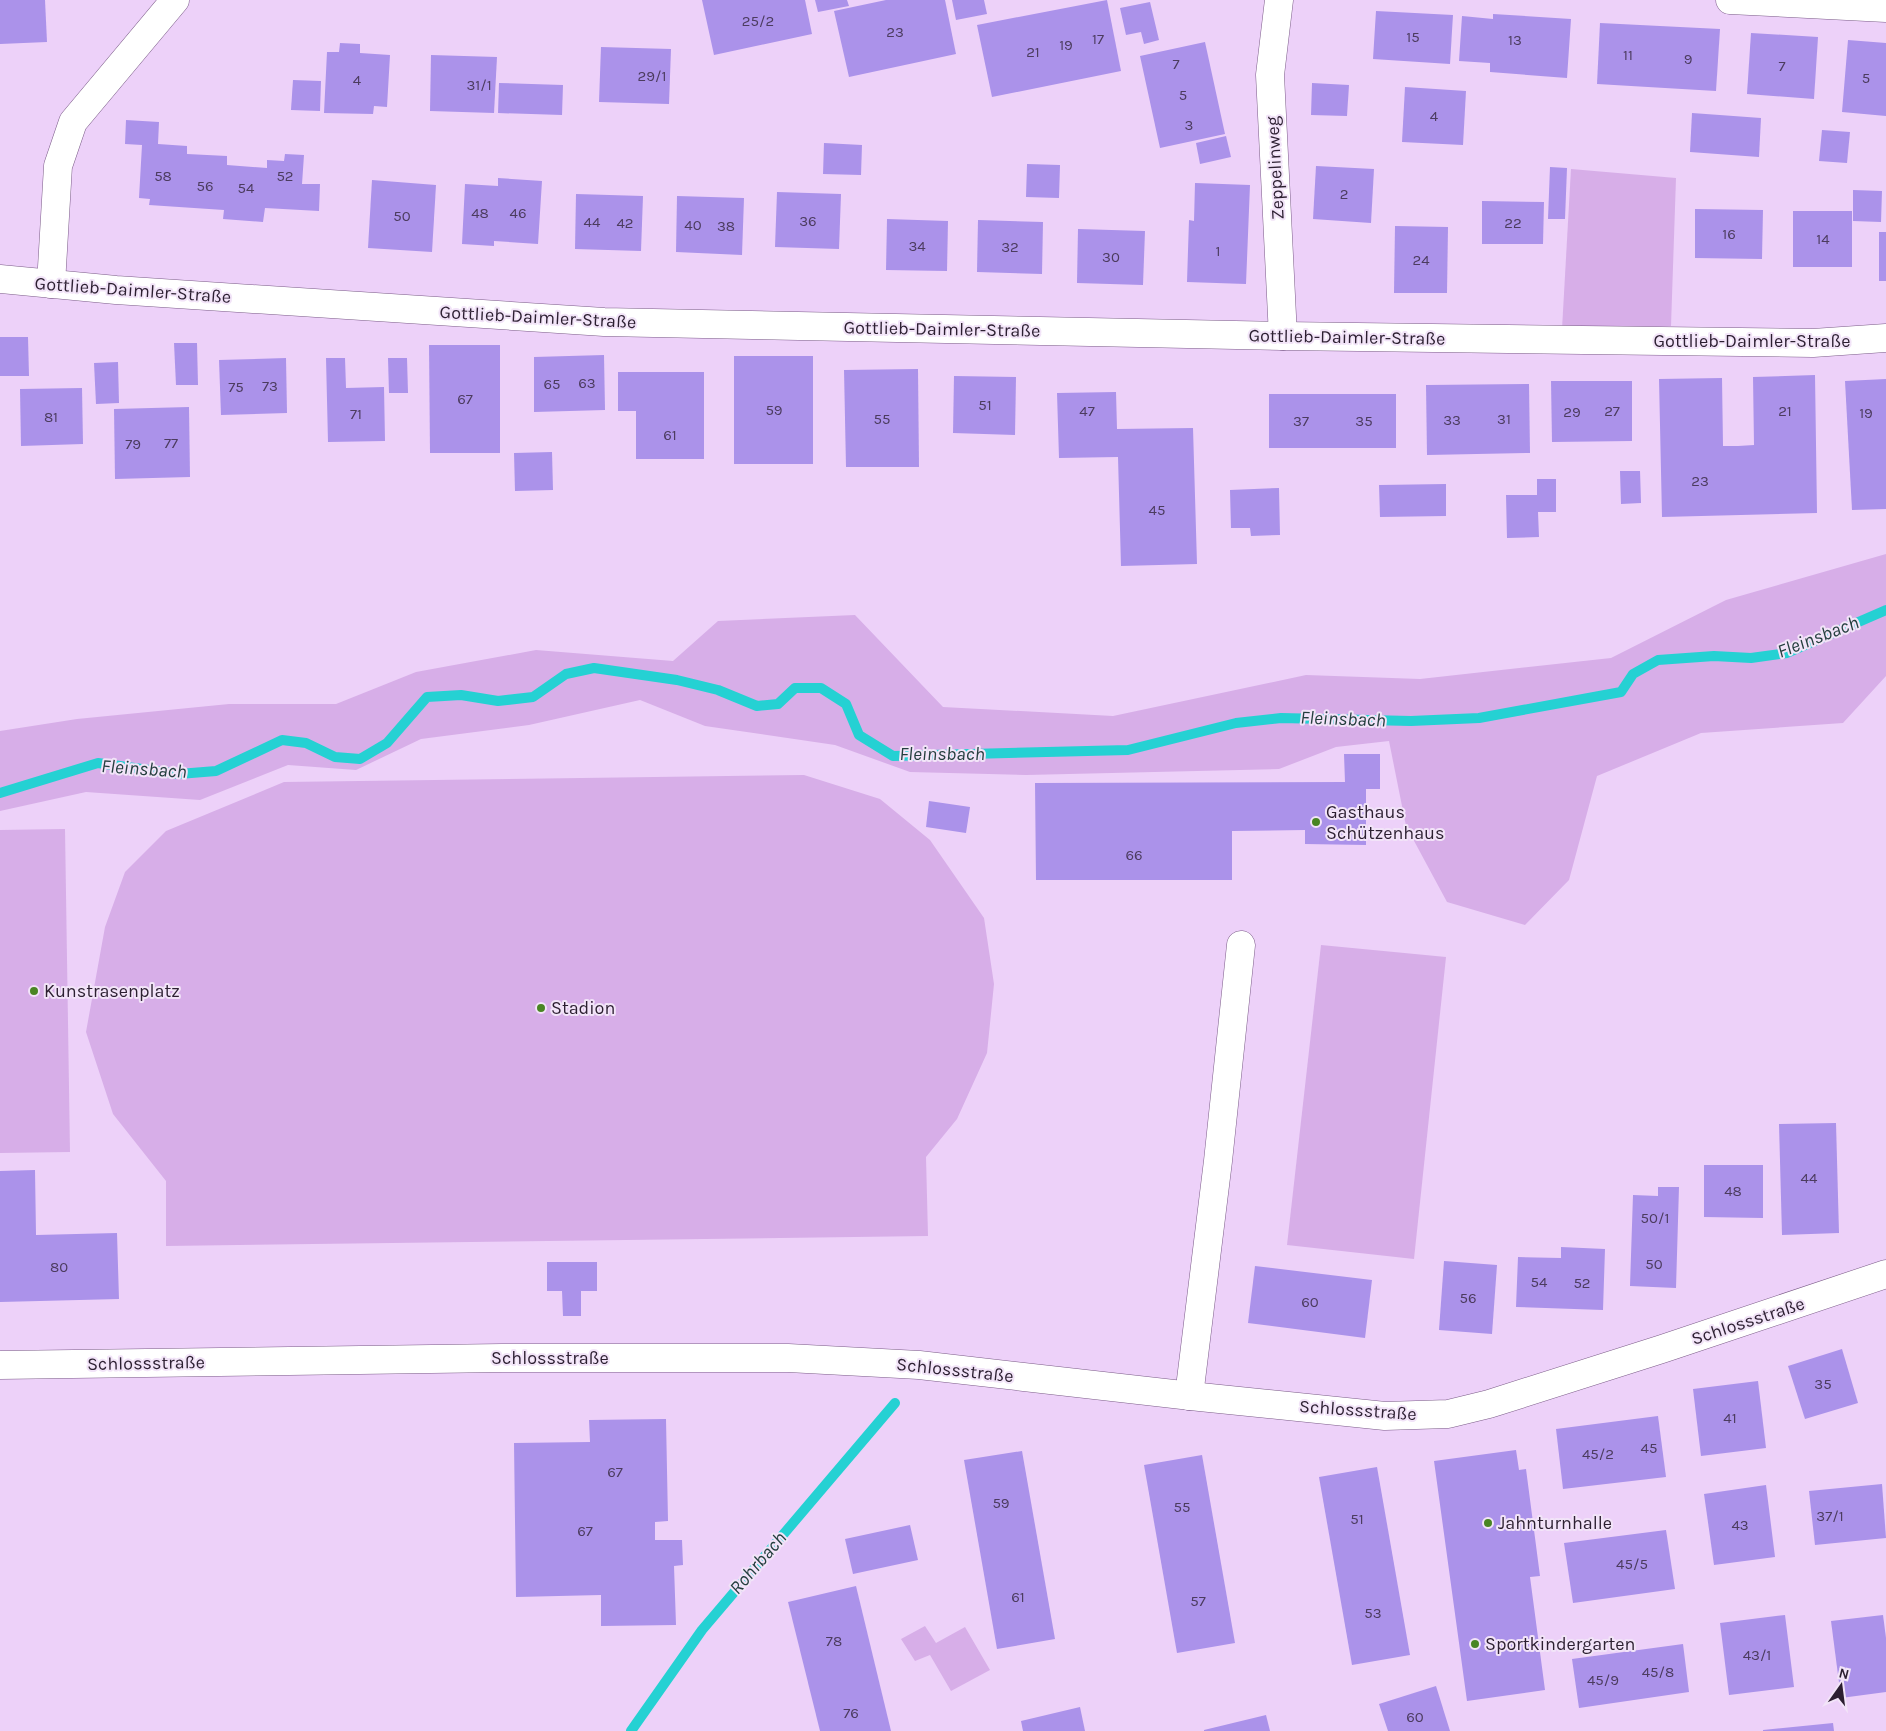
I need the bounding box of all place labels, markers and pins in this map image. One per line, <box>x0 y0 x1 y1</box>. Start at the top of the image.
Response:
place label: Gasthaus Schützenhaus <box>1326 801 1444 844</box>
marker: Gasthaus Schützenhaus <box>1310 816 1322 828</box>
place label: Kunstrasenplatz <box>44 980 180 1002</box>
marker: Kunstrasenplatz <box>28 985 40 997</box>
place label: Stadion <box>551 997 615 1019</box>
marker: Stadion <box>535 1002 547 1014</box>
place label: Jahnturnhalle <box>1498 1512 1612 1534</box>
marker: Jahnturnhalle <box>1482 1517 1494 1529</box>
place label: Sportkindergarten <box>1485 1633 1635 1655</box>
marker: Sportkindergarten <box>1469 1638 1481 1650</box>

